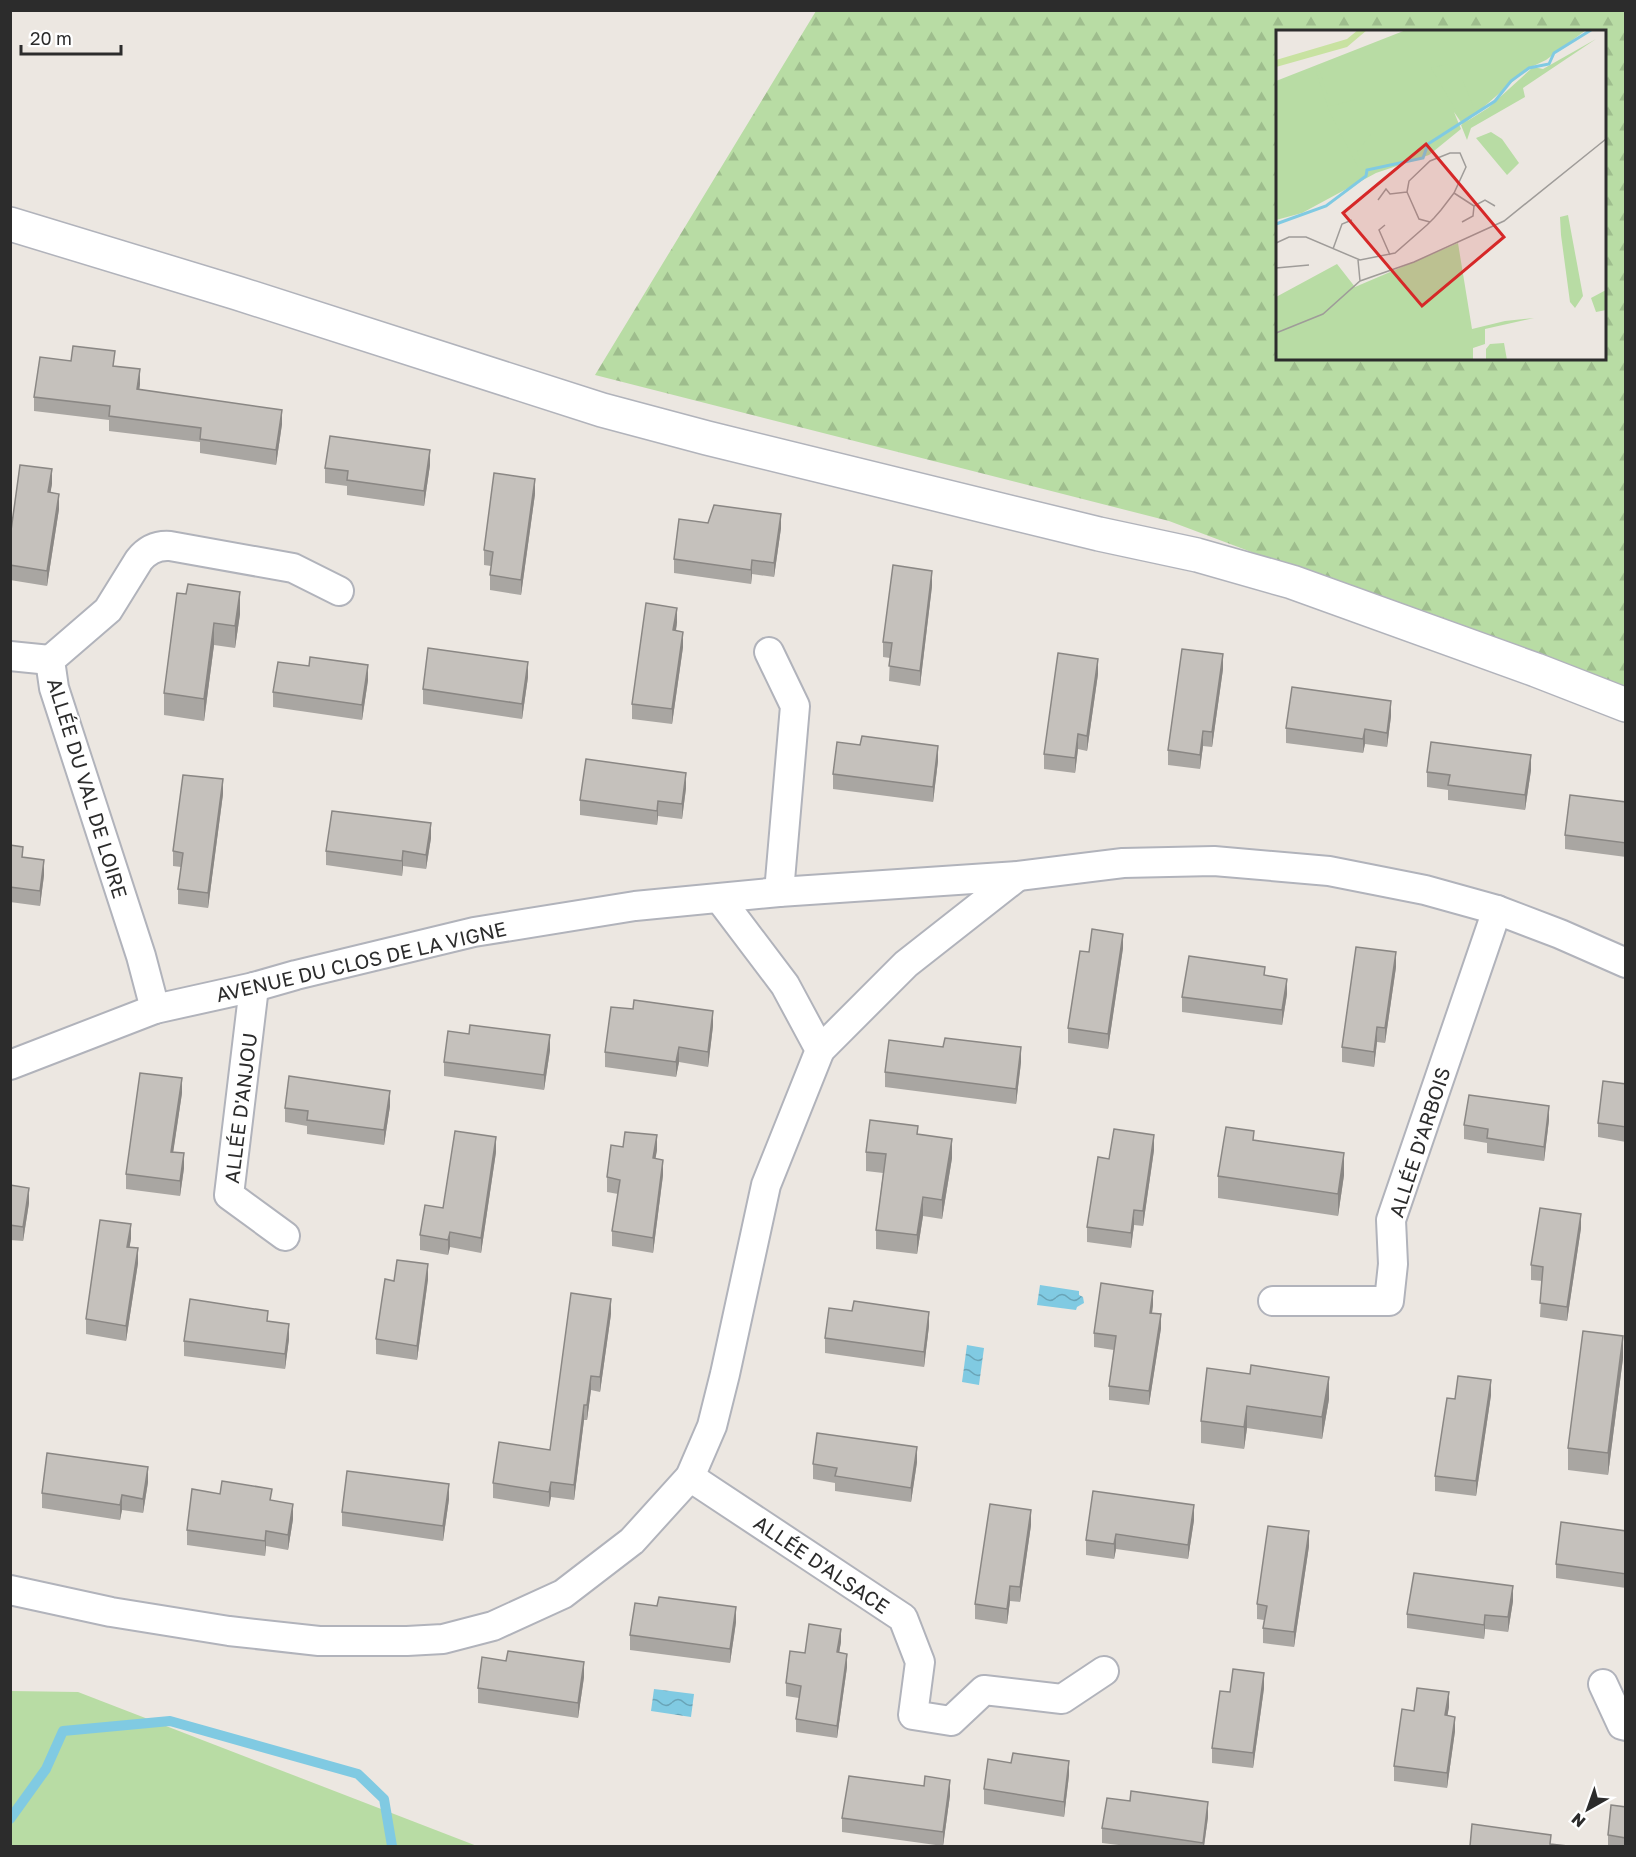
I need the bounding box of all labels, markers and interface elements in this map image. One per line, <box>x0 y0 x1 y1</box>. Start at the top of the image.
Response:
scale bar <box>21 18 122 56</box>
text: 20 m <box>30 27 72 49</box>
inset map <box>1276 30 1606 360</box>
street label: ALLÉE DU VAL DE LOIRE <box>43 675 133 901</box>
street label: AVENUE DU CLOS DE LA VIGNE <box>213 916 509 1006</box>
street label: ALLÉE D'ANJOU <box>219 1031 261 1185</box>
street label: ALLÉE D'ARBOIS <box>1383 1064 1455 1220</box>
street label: ALLÉE D'ALSACE <box>750 1510 894 1618</box>
north arrow <box>1558 1779 1618 1839</box>
text: N <box>1567 1809 1589 1832</box>

